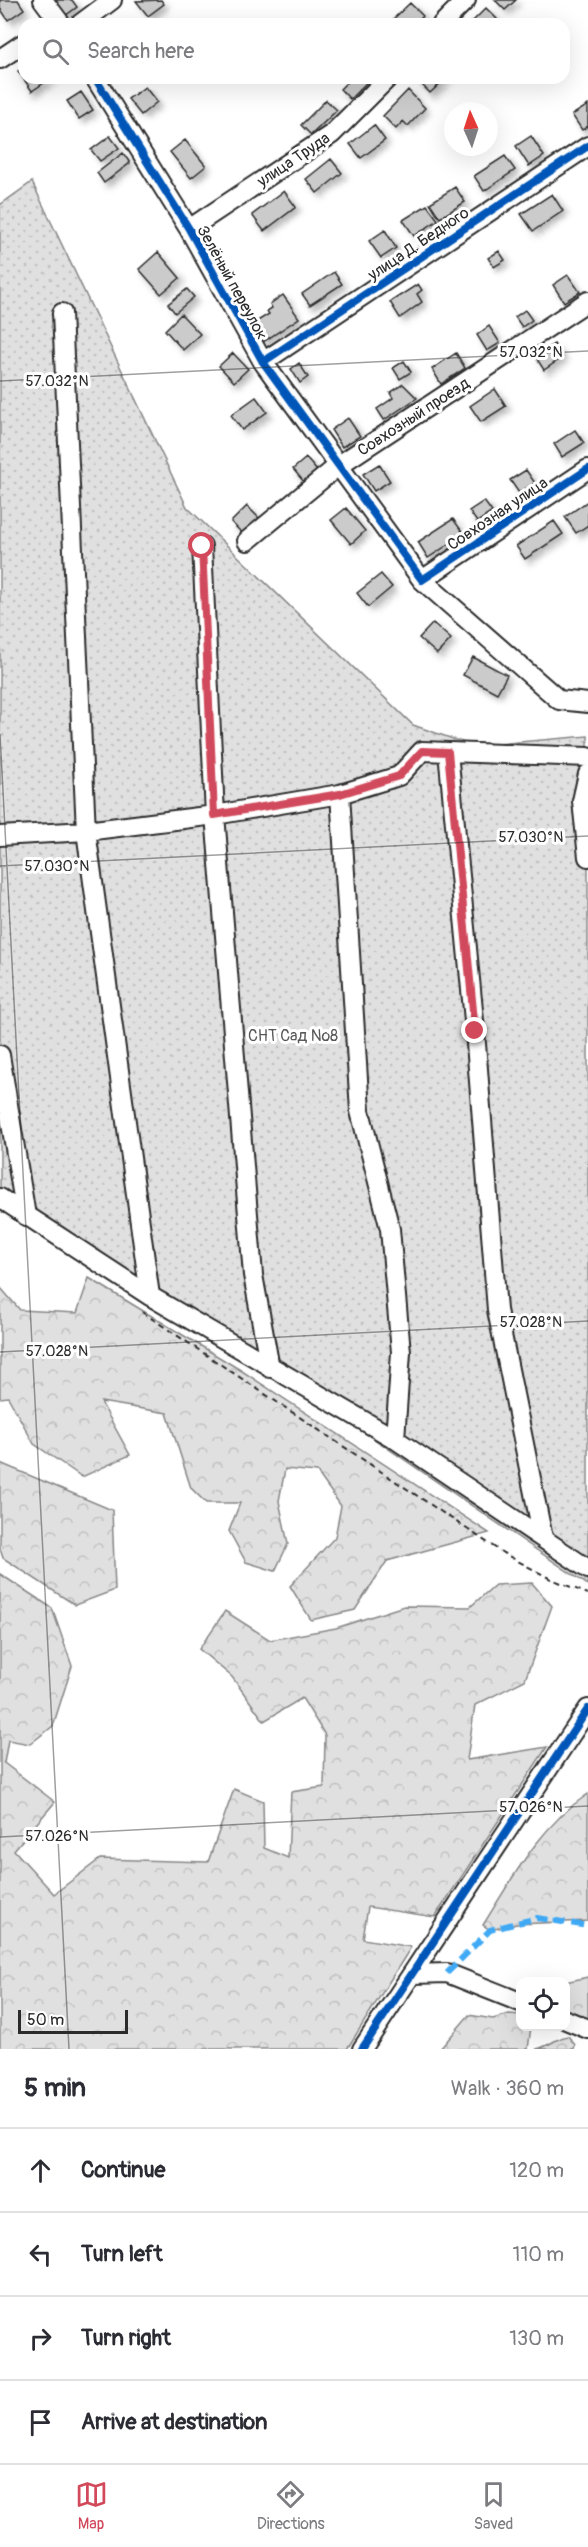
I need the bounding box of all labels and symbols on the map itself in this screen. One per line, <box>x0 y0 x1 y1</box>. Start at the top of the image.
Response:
north arrow <box>444 102 498 156</box>
street label: улица Труда <box>252 128 334 192</box>
street label: улица Д. Бедного <box>363 202 473 286</box>
street label: Зелёный переулок <box>192 222 272 343</box>
text: 57.032°N <box>499 343 563 362</box>
text: 57.032°N <box>25 372 89 391</box>
street label: Совхозный проезд <box>354 373 474 461</box>
street label: Совхозная улица <box>444 473 552 555</box>
route start <box>188 532 214 558</box>
text: 57.030°N <box>499 828 563 847</box>
text: 57.030°N <box>25 857 89 876</box>
route end <box>461 1017 487 1043</box>
park label: СНТ Сад №8 <box>248 1026 338 1046</box>
text: 57.028°N <box>500 1313 562 1332</box>
text: 57.028°N <box>26 1342 88 1361</box>
text: 57.026°N <box>499 1798 563 1817</box>
text: 57.026°N <box>25 1827 89 1846</box>
scale bar <box>18 2007 128 2034</box>

